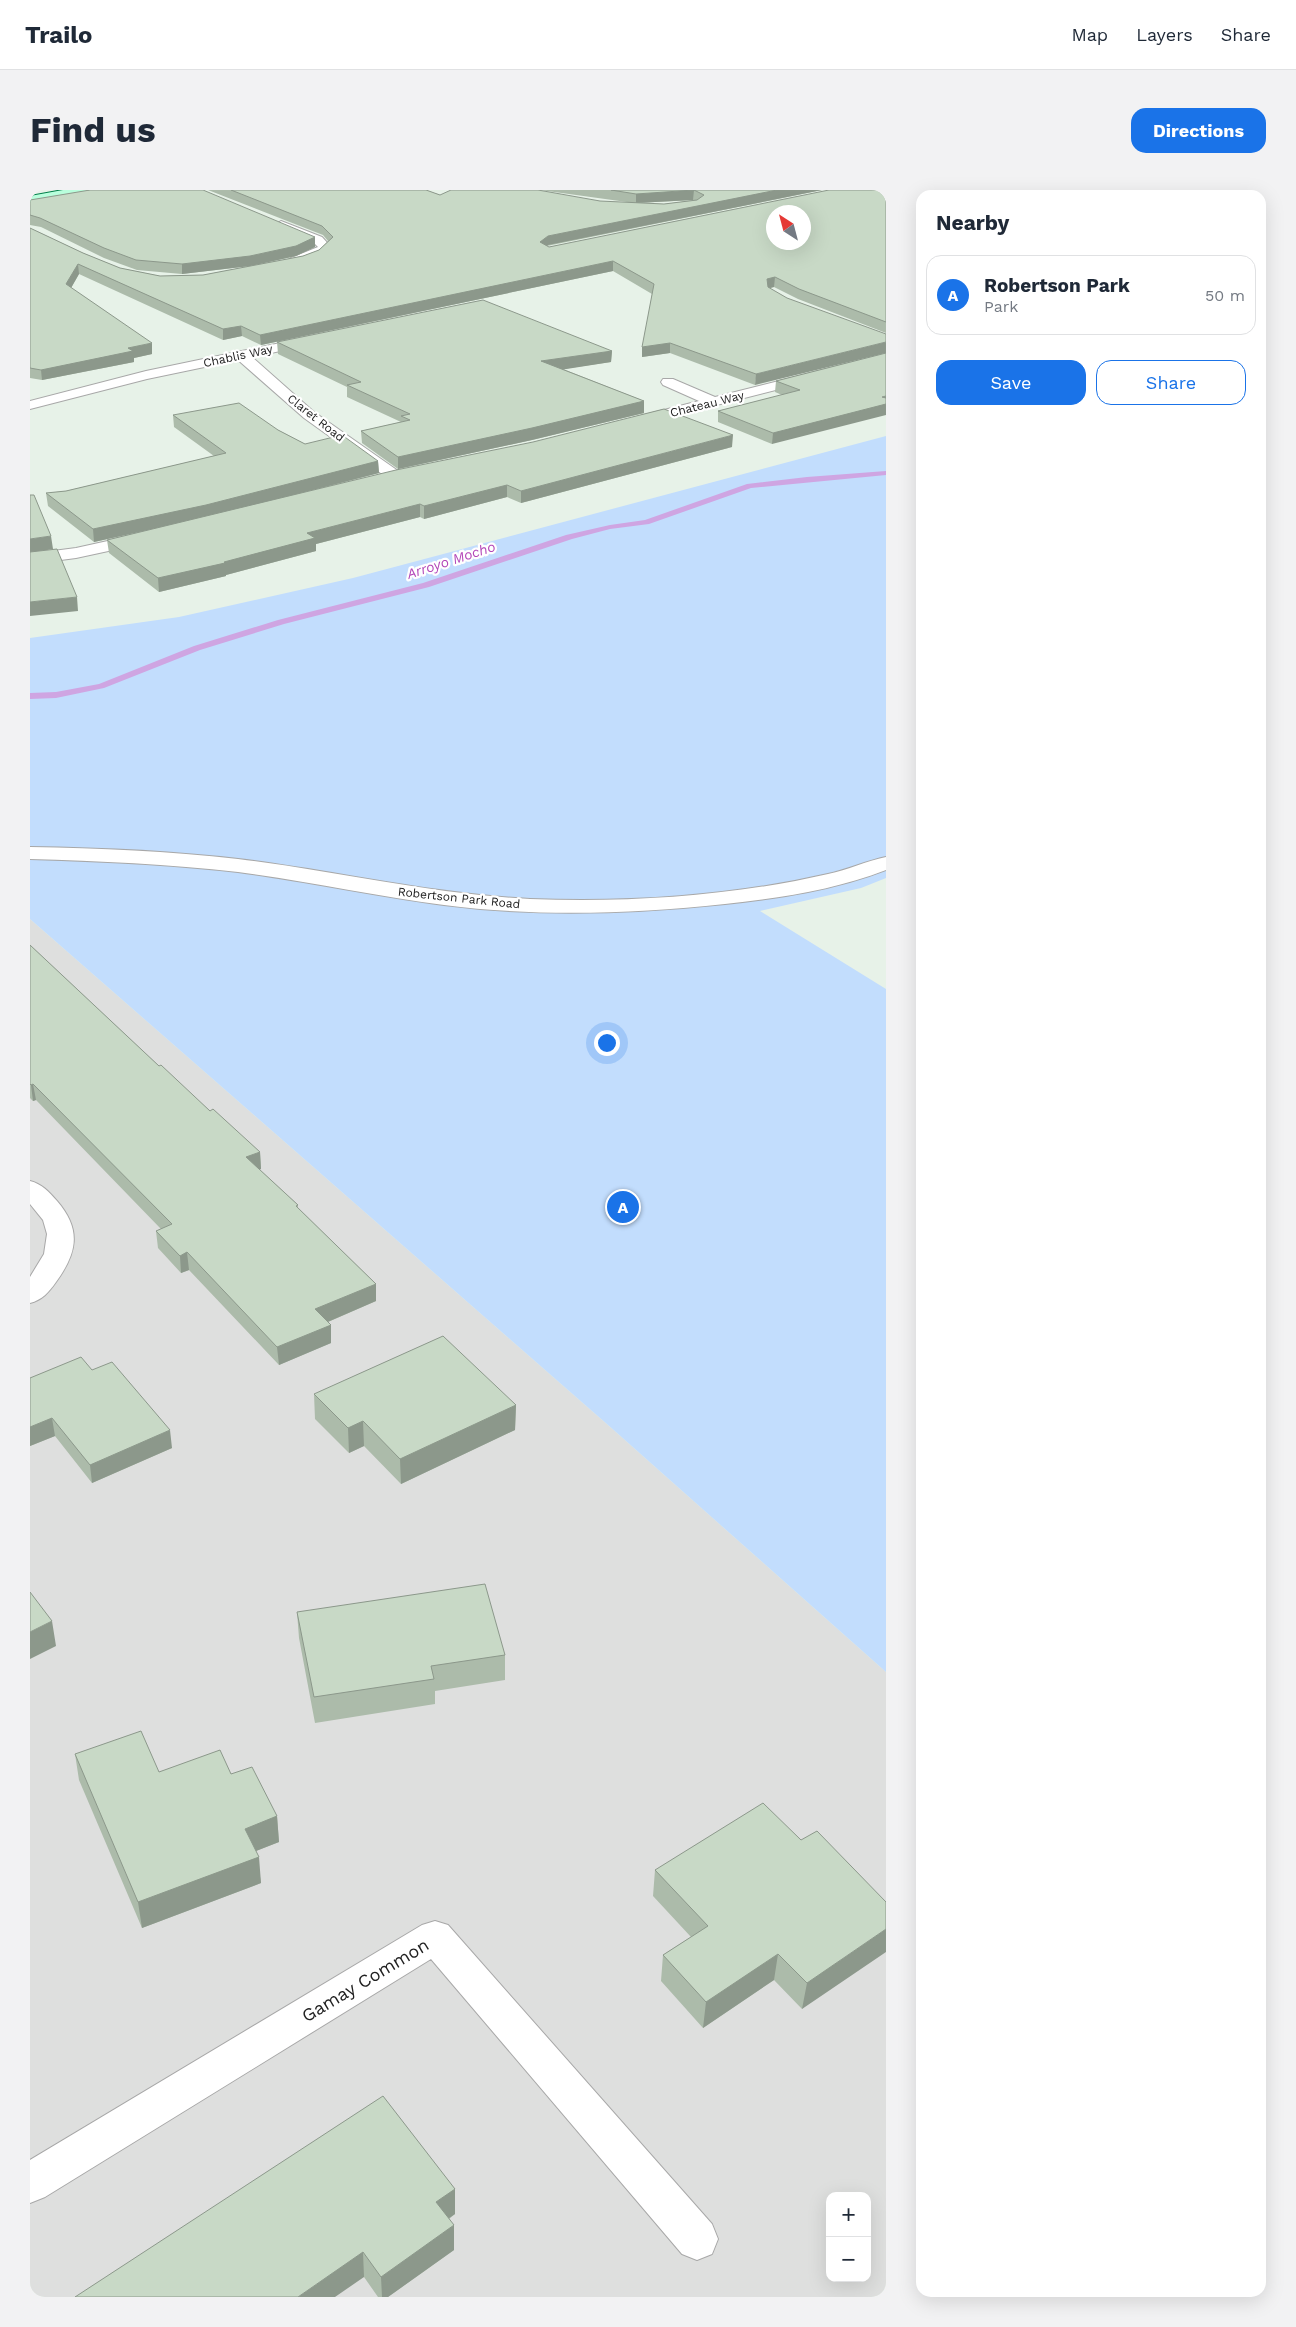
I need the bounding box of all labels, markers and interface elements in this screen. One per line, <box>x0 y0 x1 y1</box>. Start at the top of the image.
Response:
text: Trailo <box>25 21 92 49</box>
text: Map <box>1071 24 1108 45</box>
text: Layers <box>1136 24 1193 45</box>
text: Share <box>1221 24 1271 45</box>
button: Directions <box>1131 108 1266 153</box>
text: Find us <box>30 109 156 151</box>
north arrow <box>766 205 811 250</box>
text: Nearby <box>936 210 1009 235</box>
text: Robertson Park <box>984 274 1130 297</box>
text: A <box>948 286 958 305</box>
text: 50 m <box>1205 286 1245 305</box>
text: Park <box>984 297 1018 316</box>
street label: Chablis Way <box>202 342 275 370</box>
button: Save <box>936 360 1086 405</box>
button: Share <box>1096 360 1246 405</box>
street label: Chateau Way <box>669 388 746 420</box>
street label: Claret Road <box>285 391 347 445</box>
water label: Arroyo Mocho <box>404 538 497 582</box>
street label: Robertson Park Road <box>397 885 521 911</box>
your location <box>594 1030 620 1056</box>
pin: A <box>607 1188 639 1226</box>
street label: Gamay Common <box>298 1934 432 2026</box>
map controls <box>826 2192 871 2282</box>
button: + <box>826 2192 871 2237</box>
button: − <box>826 2237 871 2282</box>

